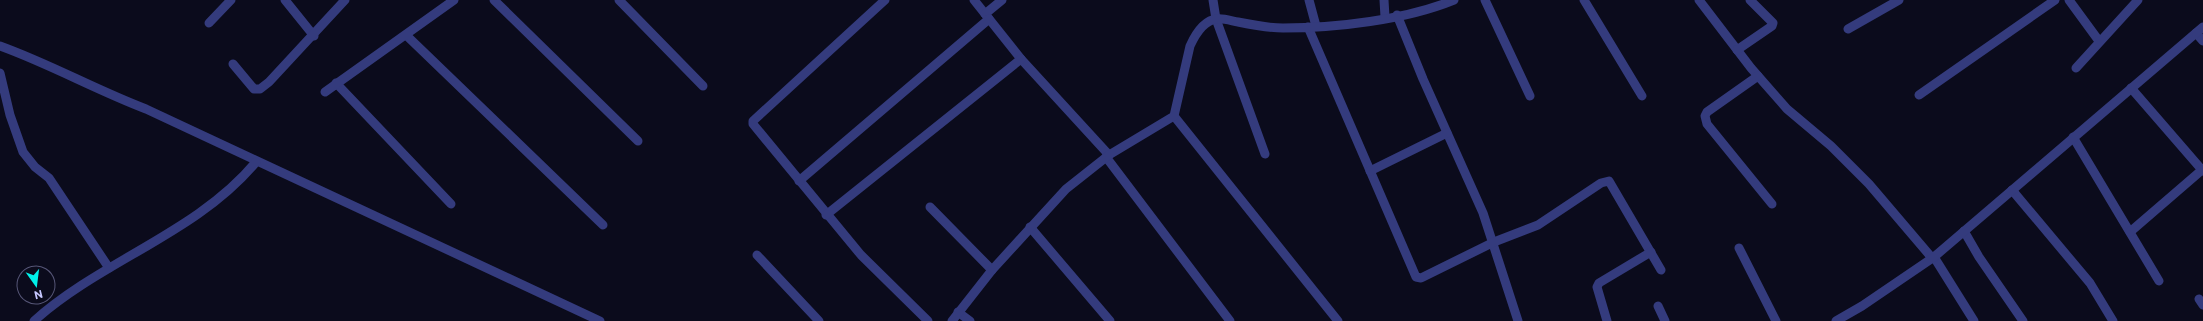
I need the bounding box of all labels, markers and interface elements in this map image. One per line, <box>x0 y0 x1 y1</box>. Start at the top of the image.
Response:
north arrow <box>16 265 56 305</box>
text: N <box>33 288 44 302</box>

